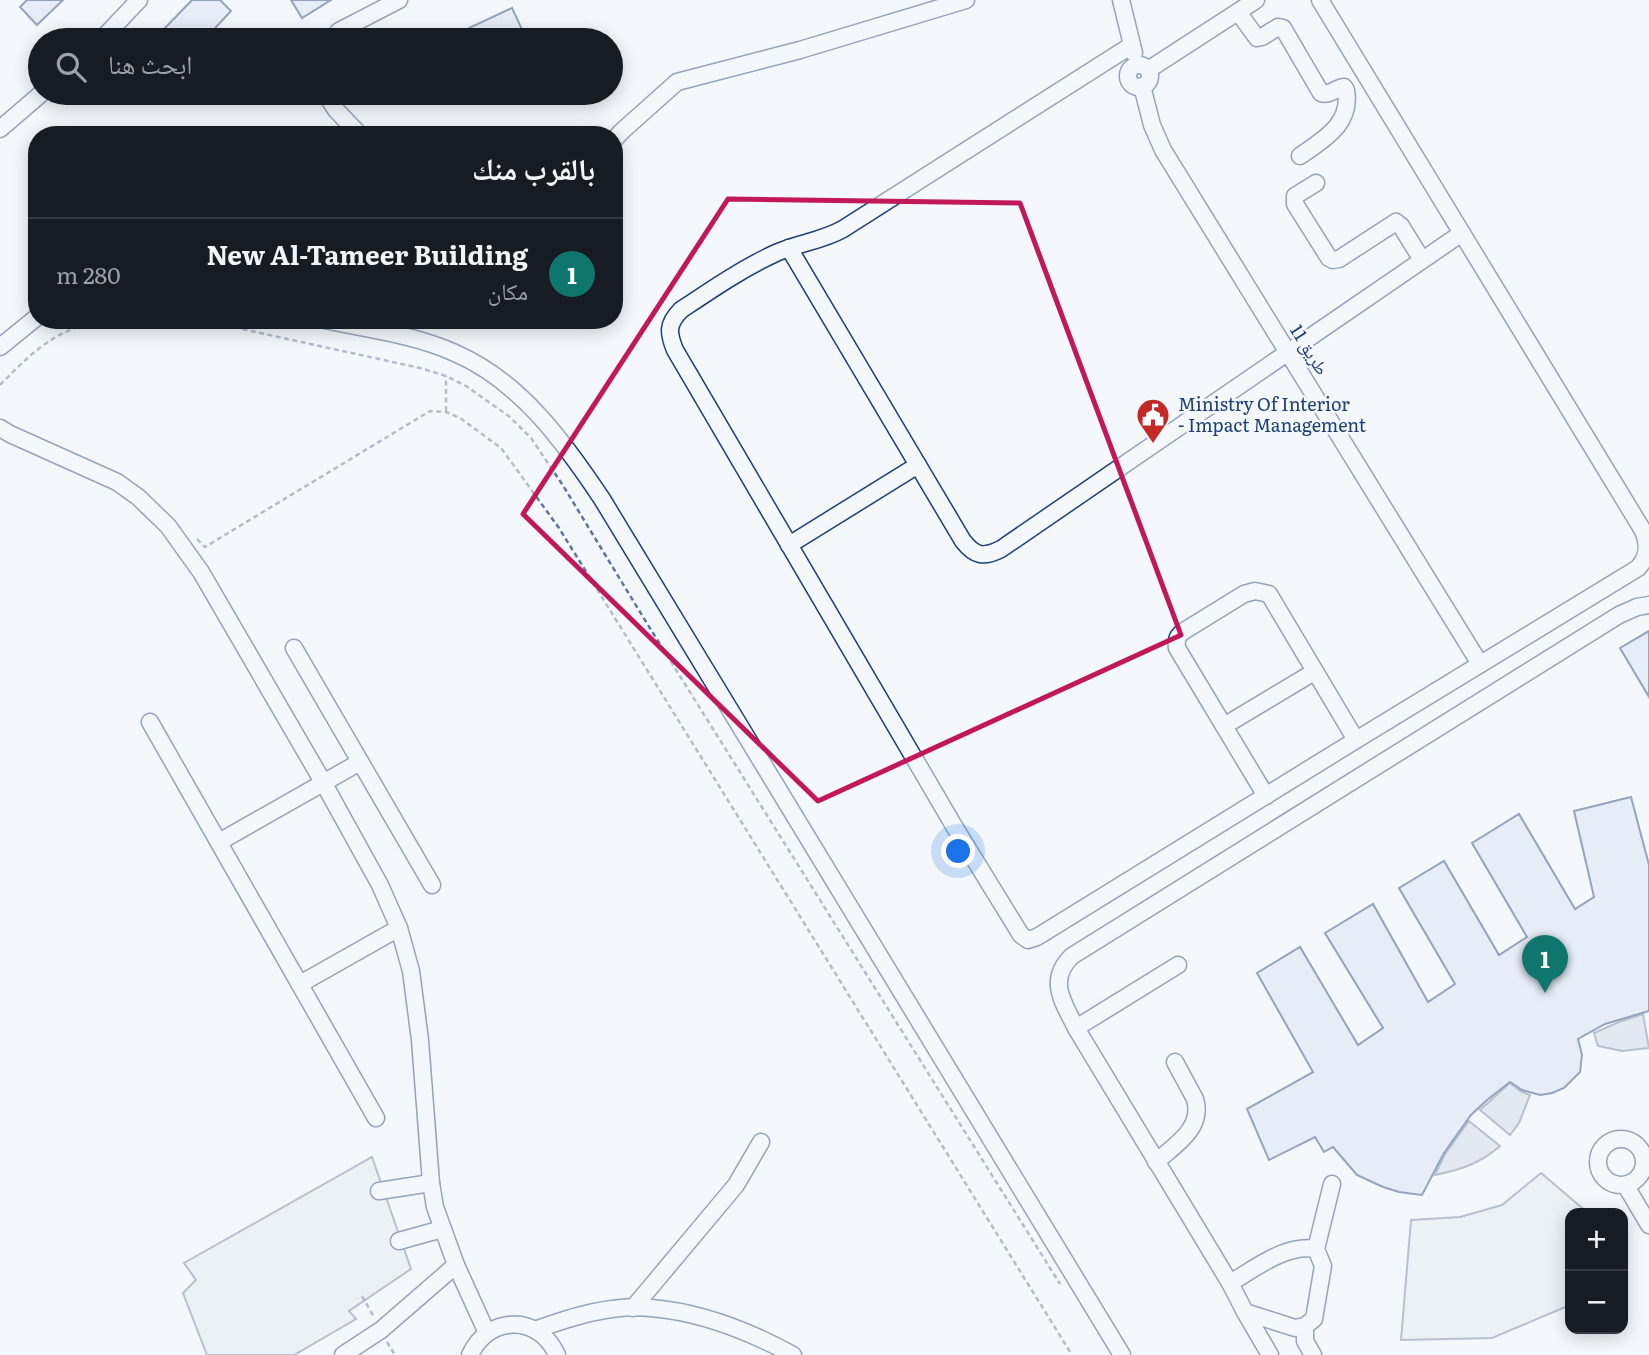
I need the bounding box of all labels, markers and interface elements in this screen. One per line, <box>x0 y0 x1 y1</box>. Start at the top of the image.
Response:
search box <box>28 28 623 105</box>
text: ابحث هنا <box>108 43 192 82</box>
icon: search <box>52 48 90 86</box>
text: بالقرب منك <box>472 145 595 189</box>
text: New Al-Tameer Building <box>206 234 528 273</box>
text: 280 m <box>56 257 121 291</box>
text: 1 <box>567 257 577 291</box>
text: مكان <box>488 273 528 307</box>
street label: طريق 11 <box>1284 319 1336 380</box>
place label: Ministry Of Interior - Impact Management <box>1178 390 1367 438</box>
public building icon: Ministry Of Interior - Impact Management <box>1134 396 1172 445</box>
your location <box>941 834 975 868</box>
pin: 1 <box>1522 935 1568 993</box>
map controls <box>1565 1208 1628 1334</box>
button: + <box>1565 1208 1628 1271</box>
button: − <box>1565 1271 1628 1334</box>

